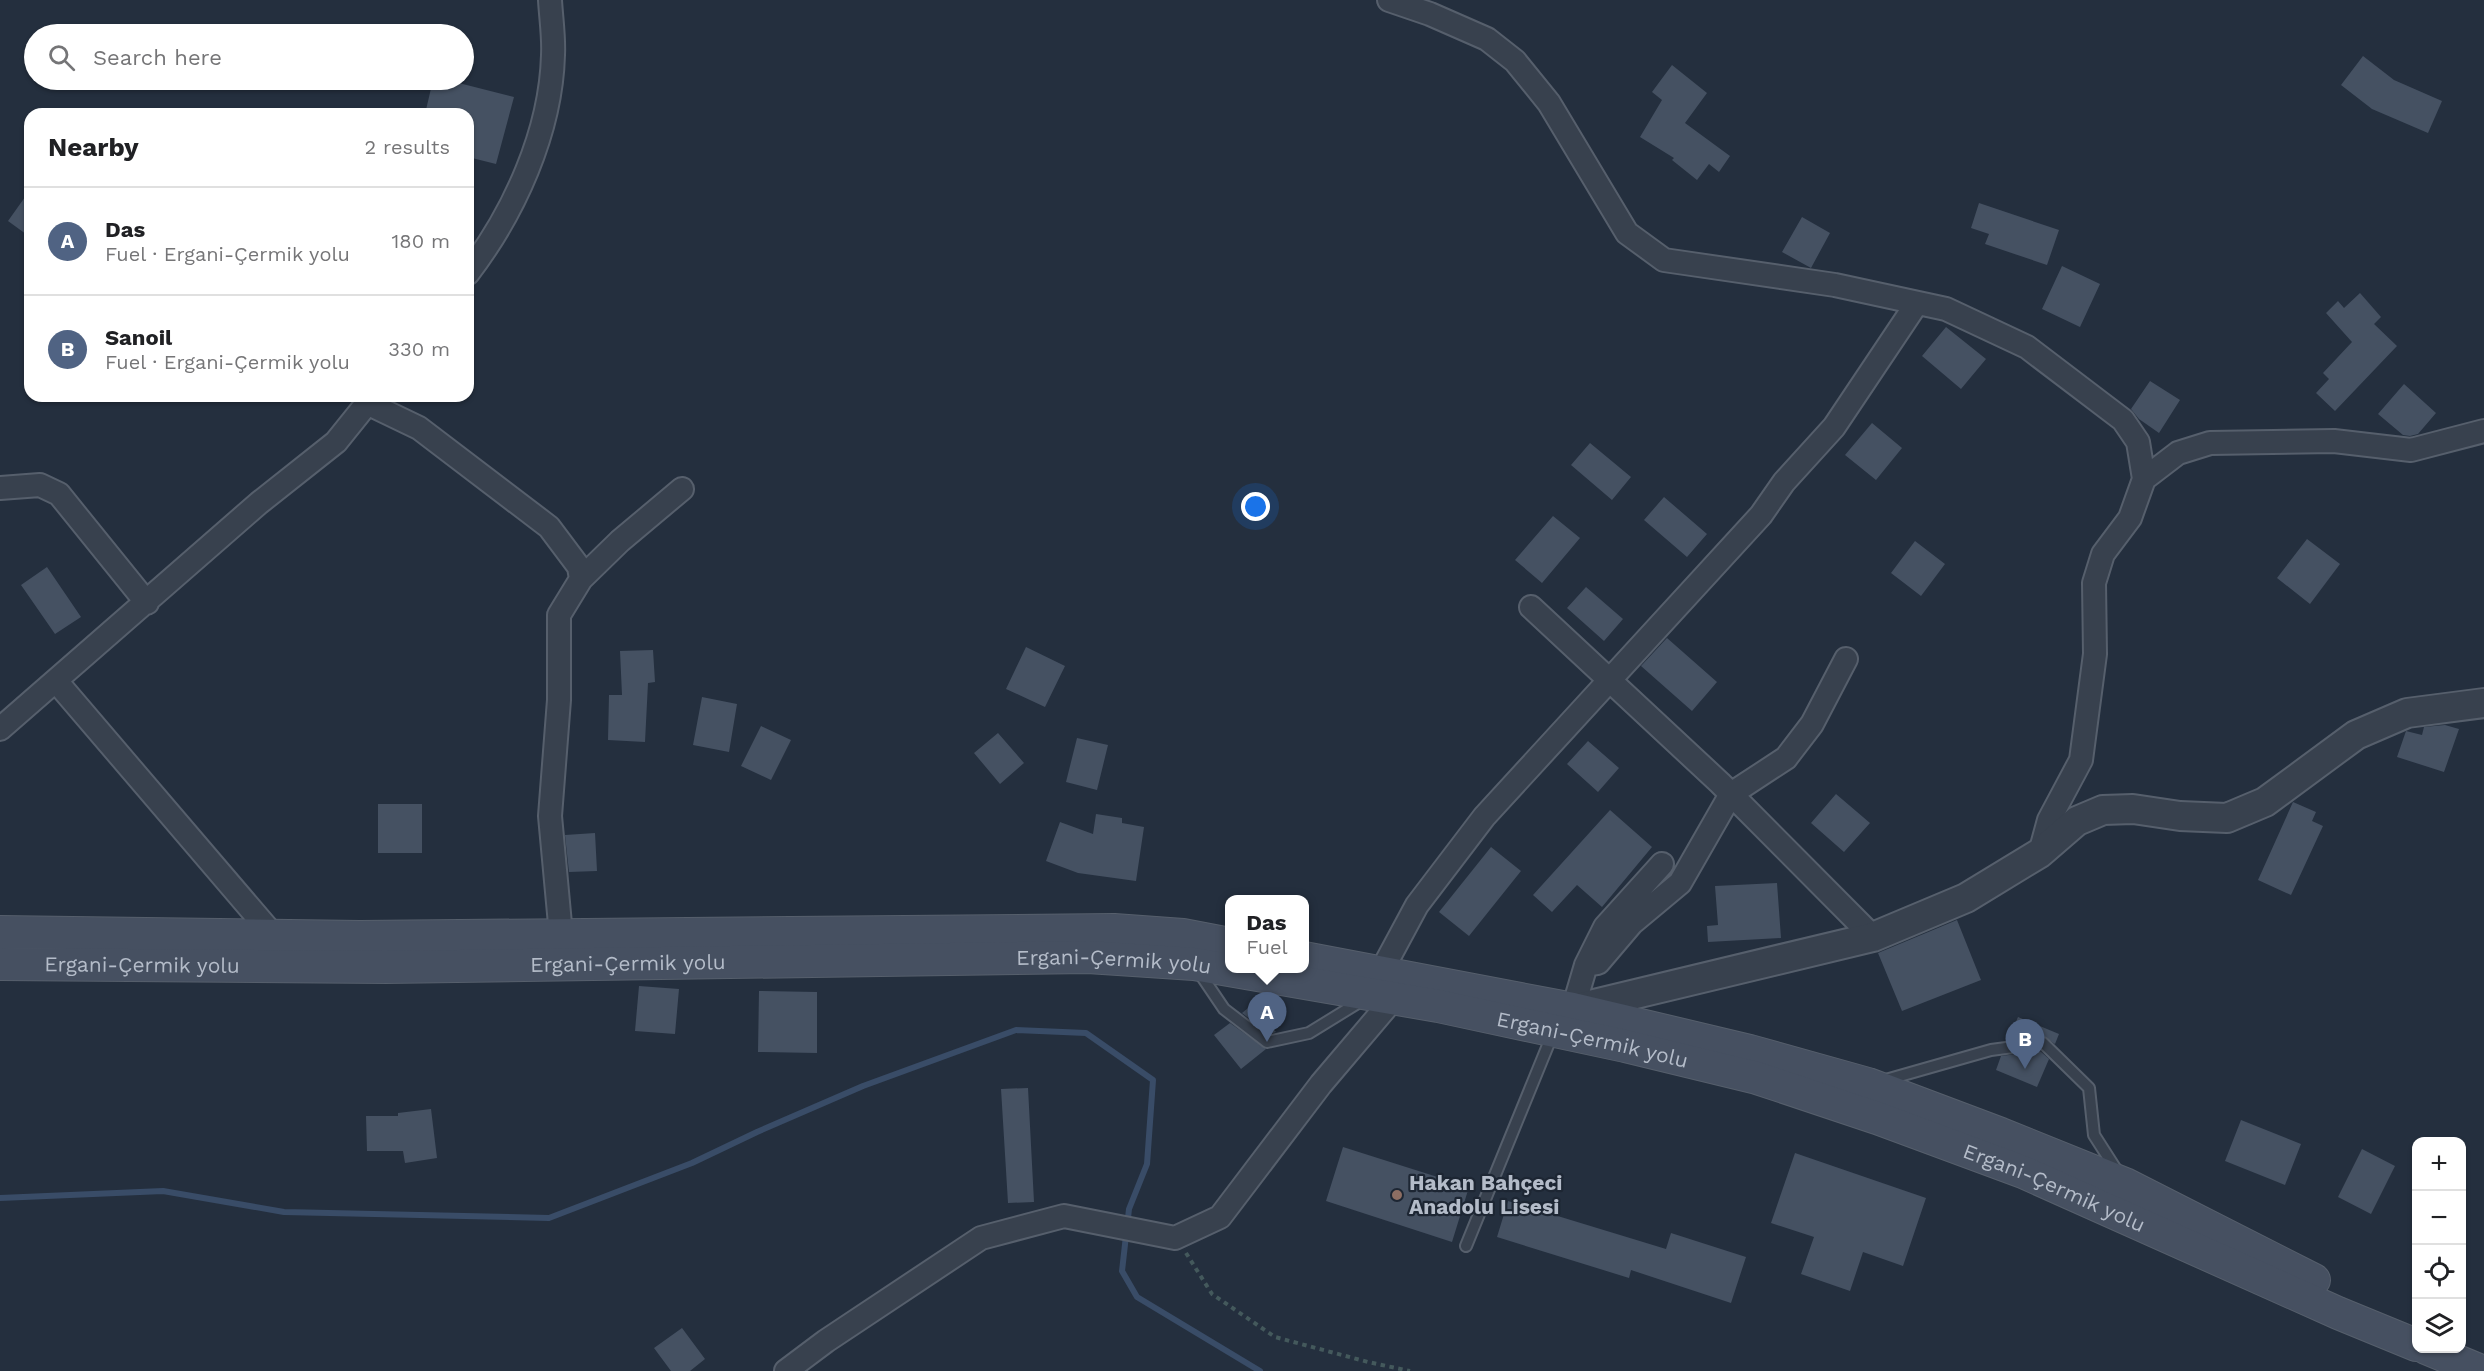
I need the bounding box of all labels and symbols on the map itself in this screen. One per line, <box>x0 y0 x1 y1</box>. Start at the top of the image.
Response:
your location <box>1241 492 1270 521</box>
street label: Ergani-Çermik yolu <box>1016 944 1213 979</box>
street label: Ergani-Çermik yolu <box>530 949 726 977</box>
street label: Ergani-Çermik yolu <box>44 951 240 978</box>
pin: A <box>1248 992 1286 1042</box>
street label: Ergani-Çermik yolu <box>1494 1006 1691 1073</box>
pin: B <box>2006 1020 2044 1069</box>
street label: Ergani-Çermik yolu <box>1960 1138 2149 1237</box>
place label: Hakan Bahçeci Anadolu Lisesi <box>1409 1170 1562 1219</box>
marker: Hakan Bahçeci Anadolu Lisesi <box>1390 1188 1404 1202</box>

